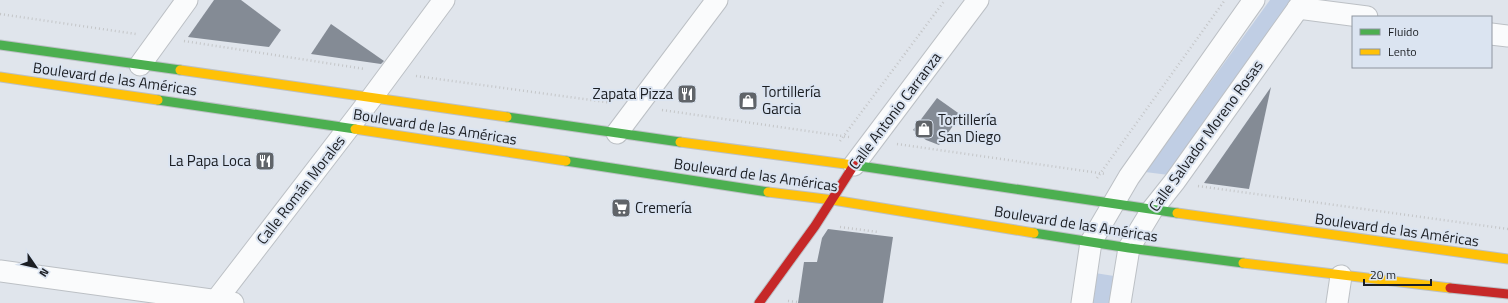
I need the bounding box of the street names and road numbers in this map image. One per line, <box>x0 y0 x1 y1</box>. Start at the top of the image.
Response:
street label: Calle Antonio Carranza <box>843 47 947 174</box>
street label: Calle Salvador Moreno Rosas <box>1143 55 1269 216</box>
street label: Boulevard de las Américas <box>32 56 199 101</box>
street label: Boulevard de las Américas <box>352 102 519 151</box>
street label: Calle Román Morales <box>251 130 351 249</box>
street label: Boulevard de las Américas <box>673 152 840 197</box>
street label: Boulevard de las Américas <box>993 199 1160 248</box>
street label: Boulevard de las Américas <box>1314 207 1481 252</box>

